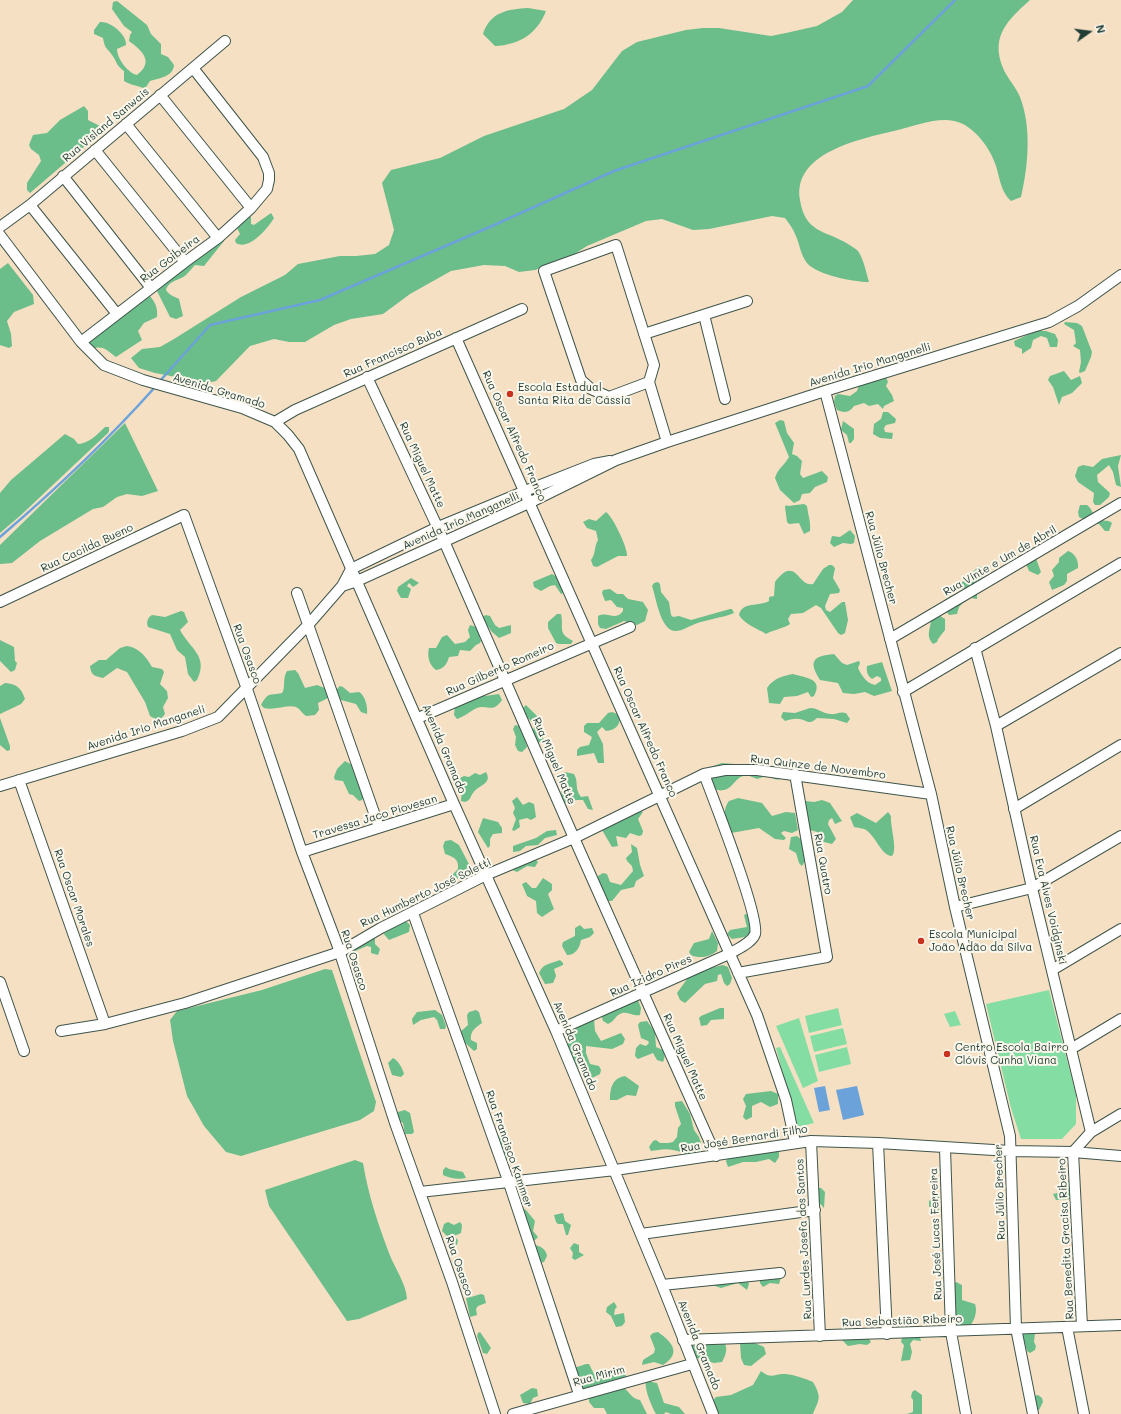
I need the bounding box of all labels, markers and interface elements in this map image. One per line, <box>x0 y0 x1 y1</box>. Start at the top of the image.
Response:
north arrow <box>1069 12 1109 52</box>
text: N <box>1093 23 1109 35</box>
street label: Rua Visland Sanwais <box>60 85 152 165</box>
street label: Rua Goibeira <box>138 232 202 286</box>
street label: Rua Francisco Buba <box>342 325 444 381</box>
street label: Avenida Irio Manganelli <box>808 340 932 390</box>
street label: Rua Oscar Alfredo Franco <box>479 369 549 503</box>
street label: Avenida Gramado <box>171 371 267 411</box>
place label: Escola Estadual Santa Rita de Cássia <box>518 381 631 407</box>
marker: Escola Estadual Santa Rita de Cássia <box>505 389 515 399</box>
street label: Rua Miguel Matte <box>396 420 448 510</box>
street label: Avenida Irio Manganelli <box>401 489 521 553</box>
street label: Rua Júlio Brecher <box>862 510 900 606</box>
street label: Rua Cacilda Bueno <box>39 521 135 575</box>
street label: Rua Vinte e Um de Abril <box>941 523 1059 599</box>
street label: Rua Osasco <box>230 622 264 686</box>
street label: Rua Gilberto Romeiro <box>444 639 556 699</box>
street label: Rua Oscar Alfredo Franco <box>610 665 680 799</box>
street label: Avenida Gramado <box>419 702 469 796</box>
street label: Avenida Irio Manganeli <box>85 703 207 753</box>
street label: Rua Miguel Matte <box>530 716 578 806</box>
street label: Rua Quinze de Novembro <box>750 752 886 782</box>
street label: Travessa Jaco Piovesan <box>311 792 439 842</box>
street label: Rua Júlio Brecher <box>943 825 977 921</box>
street label: Rua Quatro <box>811 832 835 896</box>
street label: Rua Eva Alves Voidginski <box>1027 834 1069 966</box>
street label: Rua Oscar Morales <box>51 847 97 949</box>
street label: Rua Humberto José Soletti <box>358 856 494 930</box>
street label: Rua Osasco <box>338 928 370 992</box>
place label: Escola Municipal João Adão da Silva <box>929 928 1032 954</box>
marker: Escola Municipal João Adão da Silva <box>916 936 926 946</box>
street label: Rua Izidro Pires <box>608 952 694 1000</box>
street label: Avenida Gramado <box>550 999 600 1093</box>
street label: Rua Miguel Matte <box>660 1012 710 1102</box>
place label: Centro Escola Bairro Clóvis Cunha Viana <box>955 1041 1069 1067</box>
marker: Centro Escola Bairro Clóvis Cunha Viana <box>942 1049 952 1059</box>
street label: Rua Francisco Kammer <box>483 1089 535 1209</box>
street label: Rua José Bernardi Filho <box>680 1122 808 1156</box>
street label: Rua Júlio Brecher <box>992 1144 1008 1240</box>
street label: Rua Lurdes Josefa dos Santos <box>793 1158 815 1320</box>
street label: Rua Benedita Gracisa Ribeiro <box>1055 1158 1077 1320</box>
street label: Rua José Lucas Ferreira <box>927 1168 945 1300</box>
street label: Rua Osasco <box>443 1234 475 1298</box>
street label: Avenida Gramado <box>675 1298 723 1392</box>
street label: Rua Sebastião Ribeiro <box>842 1312 962 1330</box>
street label: Rua Mirim <box>572 1363 626 1389</box>

